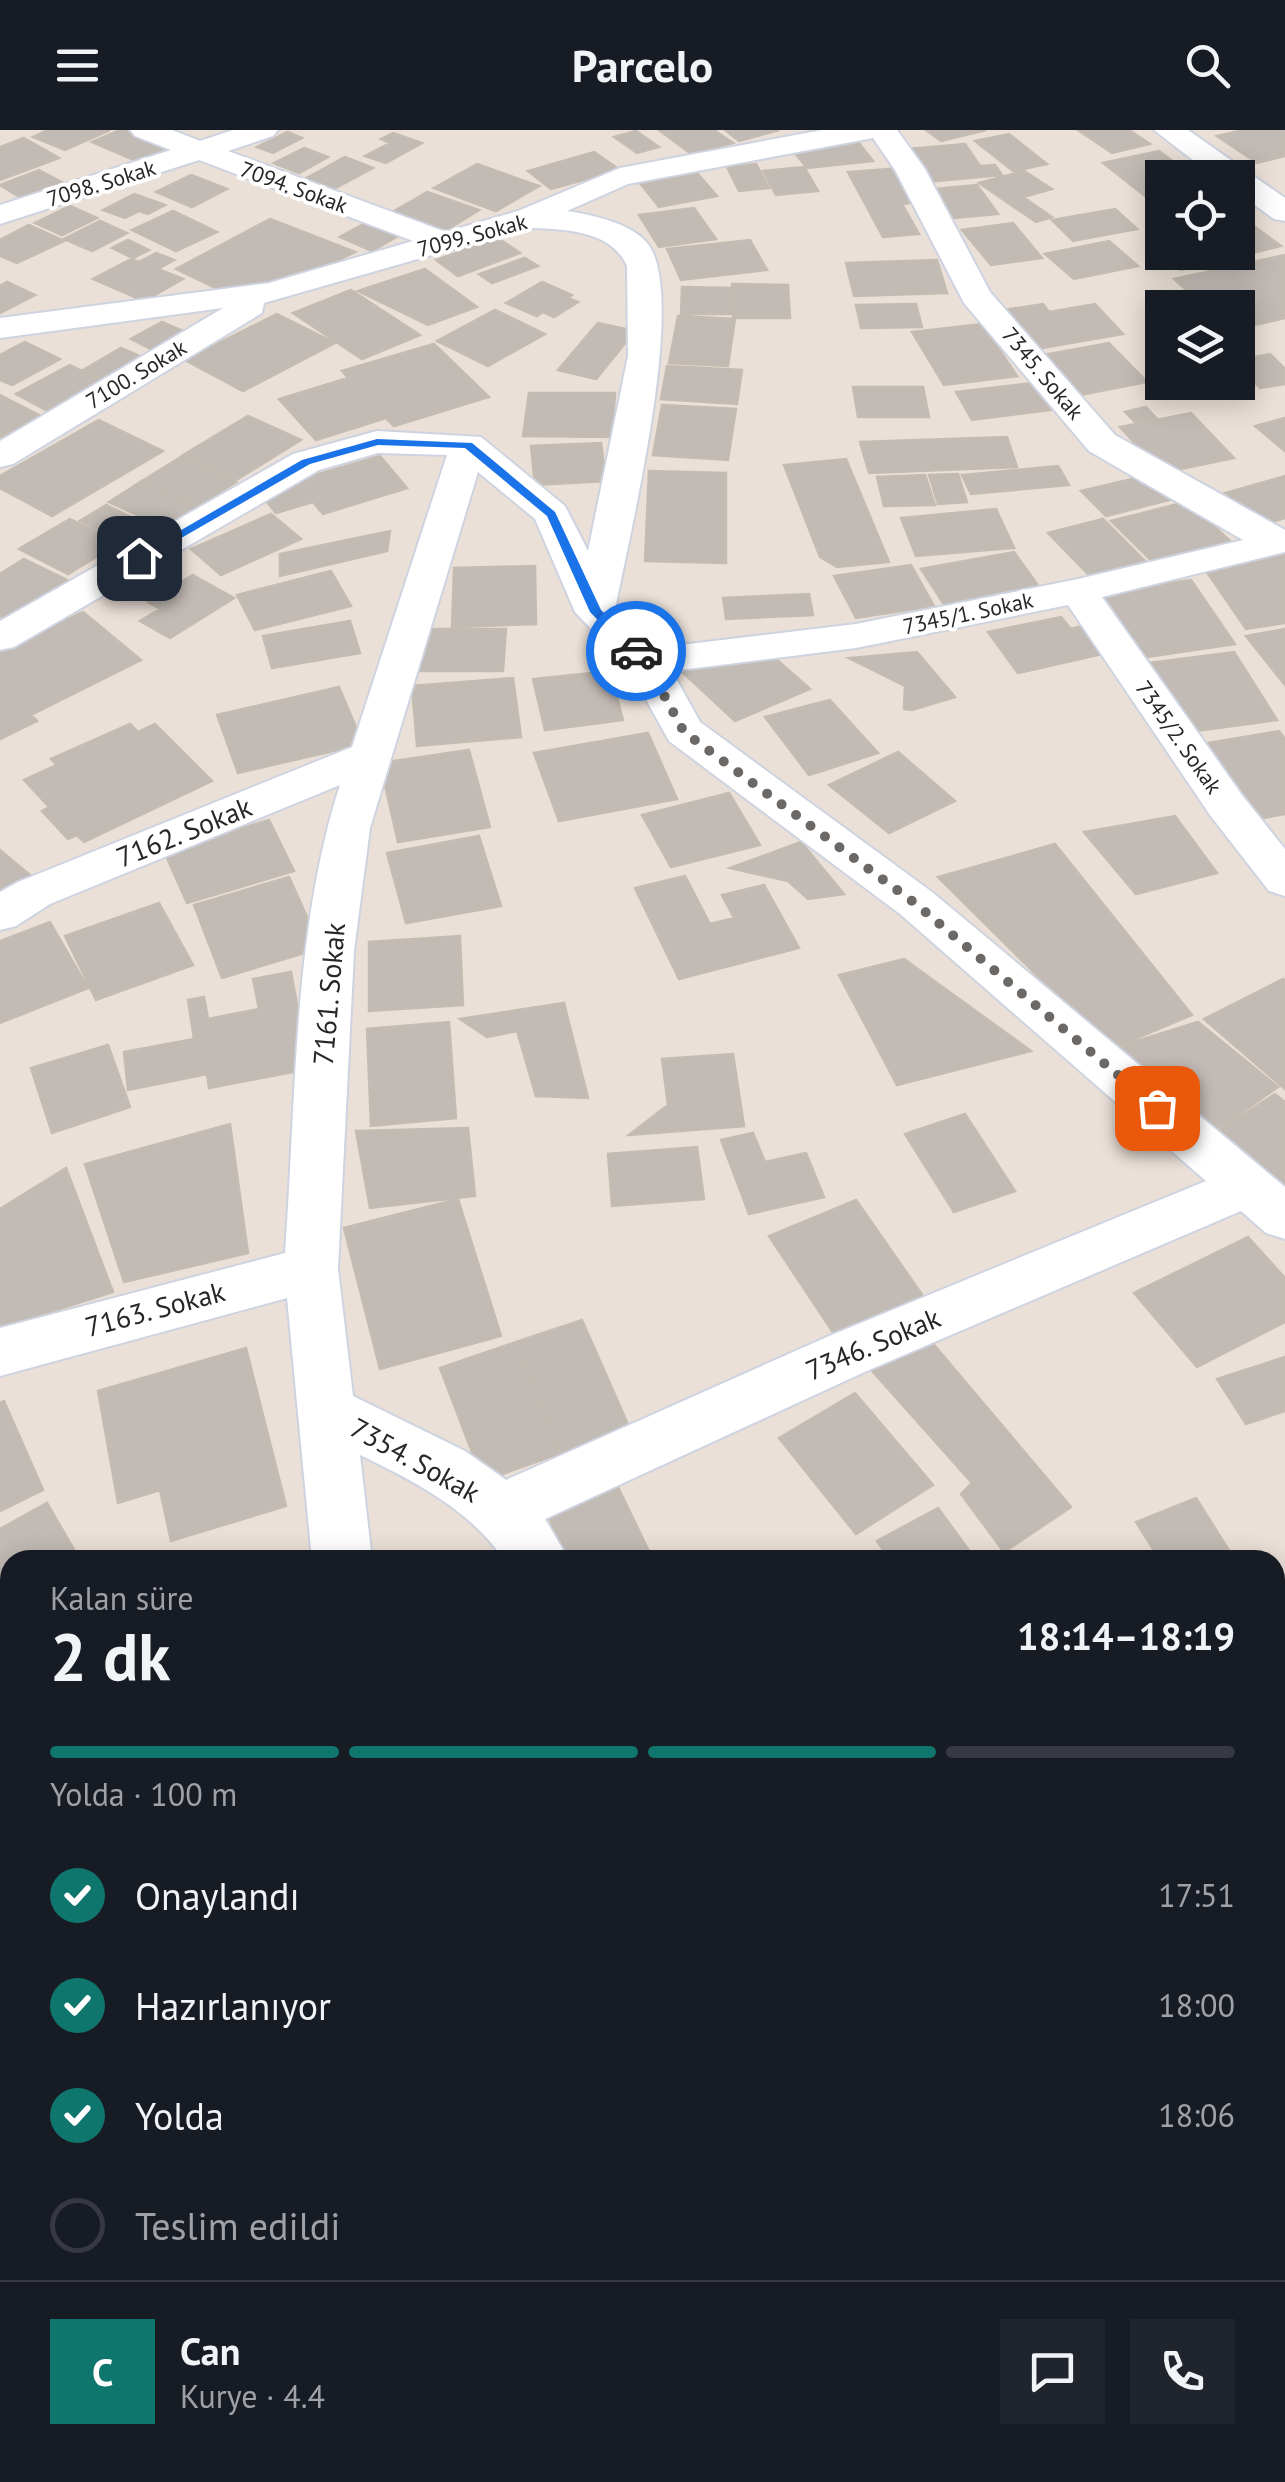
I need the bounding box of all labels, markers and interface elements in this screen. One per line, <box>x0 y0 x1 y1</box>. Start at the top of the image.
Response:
text: Parcelo <box>572 36 713 94</box>
icon: menu <box>50 38 105 93</box>
icon: search <box>1180 38 1235 93</box>
street label: 7098. Sokak <box>43 153 159 213</box>
street label: 7094. Sokak <box>236 155 352 220</box>
map controls <box>1145 160 1255 400</box>
button: locate <box>1145 160 1255 270</box>
street label: 7099. Sokak <box>414 207 530 263</box>
button: layers <box>1145 290 1255 400</box>
street label: 7345. Sokak <box>996 321 1090 425</box>
street label: 7100. Sokak <box>81 333 192 415</box>
pin <box>97 516 182 601</box>
icon: home <box>112 531 167 586</box>
street label: 7345/1. Sokak <box>900 585 1036 640</box>
courier <box>586 601 686 701</box>
icon: car <box>609 624 664 679</box>
street label: 7345/2. Sokak <box>1130 675 1229 799</box>
street label: 7162. Sokak <box>111 787 258 875</box>
street label: 7161. Sokak <box>304 921 353 1067</box>
pin <box>1115 1066 1200 1151</box>
icon: bag <box>1130 1081 1185 1136</box>
street label: 7163. Sokak <box>81 1272 229 1345</box>
street label: 7346. Sokak <box>800 1298 946 1388</box>
street label: 7354. Sokak <box>344 1409 487 1511</box>
text: Kalan süre <box>50 1577 194 1619</box>
text: 18:14–18:19 <box>1017 1611 1235 1660</box>
text: 2 dk <box>50 1614 170 1698</box>
text: Yolda · 100 m <box>50 1773 237 1815</box>
icon: check <box>50 1868 105 1923</box>
text: Onaylandı <box>135 1871 300 1920</box>
text: 17:51 <box>1158 1874 1235 1916</box>
icon: check <box>50 1978 105 2033</box>
text: Hazırlanıyor <box>135 1981 331 2030</box>
text: 18:00 <box>1158 1984 1235 2026</box>
icon: check <box>50 2088 105 2143</box>
text: Yolda <box>135 2091 224 2140</box>
text: 18:06 <box>1158 2094 1235 2136</box>
text: Teslim edildi <box>135 2201 340 2250</box>
button: chat <box>1000 2319 1105 2424</box>
button: phone <box>1130 2319 1235 2424</box>
text: Can <box>180 2326 240 2375</box>
text: C <box>92 2347 113 2396</box>
text: Kurye · 4.4 <box>180 2375 325 2417</box>

